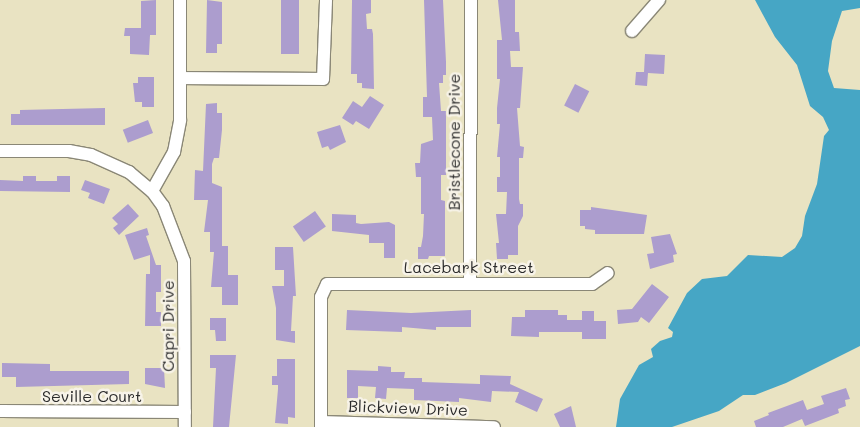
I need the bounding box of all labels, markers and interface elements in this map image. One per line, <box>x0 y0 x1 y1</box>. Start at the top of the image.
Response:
street label: Bristlecone Drive <box>444 74 464 210</box>
street label: Lacebark Street <box>404 257 534 277</box>
street label: Capri Drive <box>158 280 178 372</box>
street label: Seville Court <box>42 386 142 406</box>
street label: Blickview Drive <box>348 396 468 420</box>

